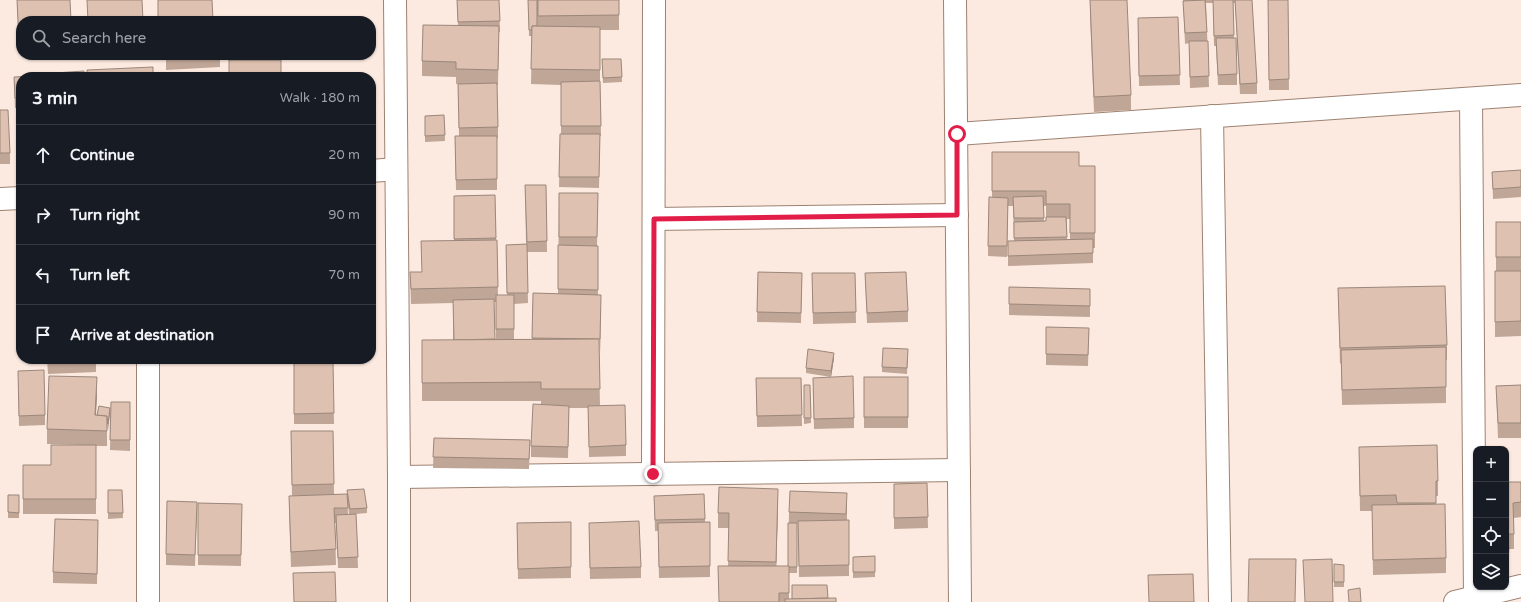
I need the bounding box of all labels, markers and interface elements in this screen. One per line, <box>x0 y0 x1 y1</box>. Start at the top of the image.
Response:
search box <box>16 16 376 60</box>
icon: search <box>30 27 52 49</box>
text: Search here <box>62 29 146 47</box>
text: 3 min <box>32 88 77 109</box>
text: Walk · 180 m <box>280 90 360 106</box>
route start <box>948 125 966 143</box>
icon: ahead <box>32 144 54 166</box>
text: Continue <box>70 146 134 164</box>
text: 20 m <box>328 147 360 163</box>
icon: right <box>32 204 54 226</box>
text: Turn right <box>70 206 140 224</box>
text: 90 m <box>328 207 360 223</box>
icon: left <box>32 264 54 286</box>
text: Turn left <box>70 266 130 284</box>
text: 70 m <box>328 267 360 283</box>
icon: arrive <box>32 324 54 346</box>
text: Arrive at destination <box>70 326 214 344</box>
map controls <box>1473 446 1509 590</box>
button: + <box>1473 446 1509 482</box>
route end <box>644 465 662 483</box>
button: − <box>1473 482 1509 518</box>
button: locate <box>1473 518 1509 554</box>
button: layers <box>1473 554 1509 590</box>

